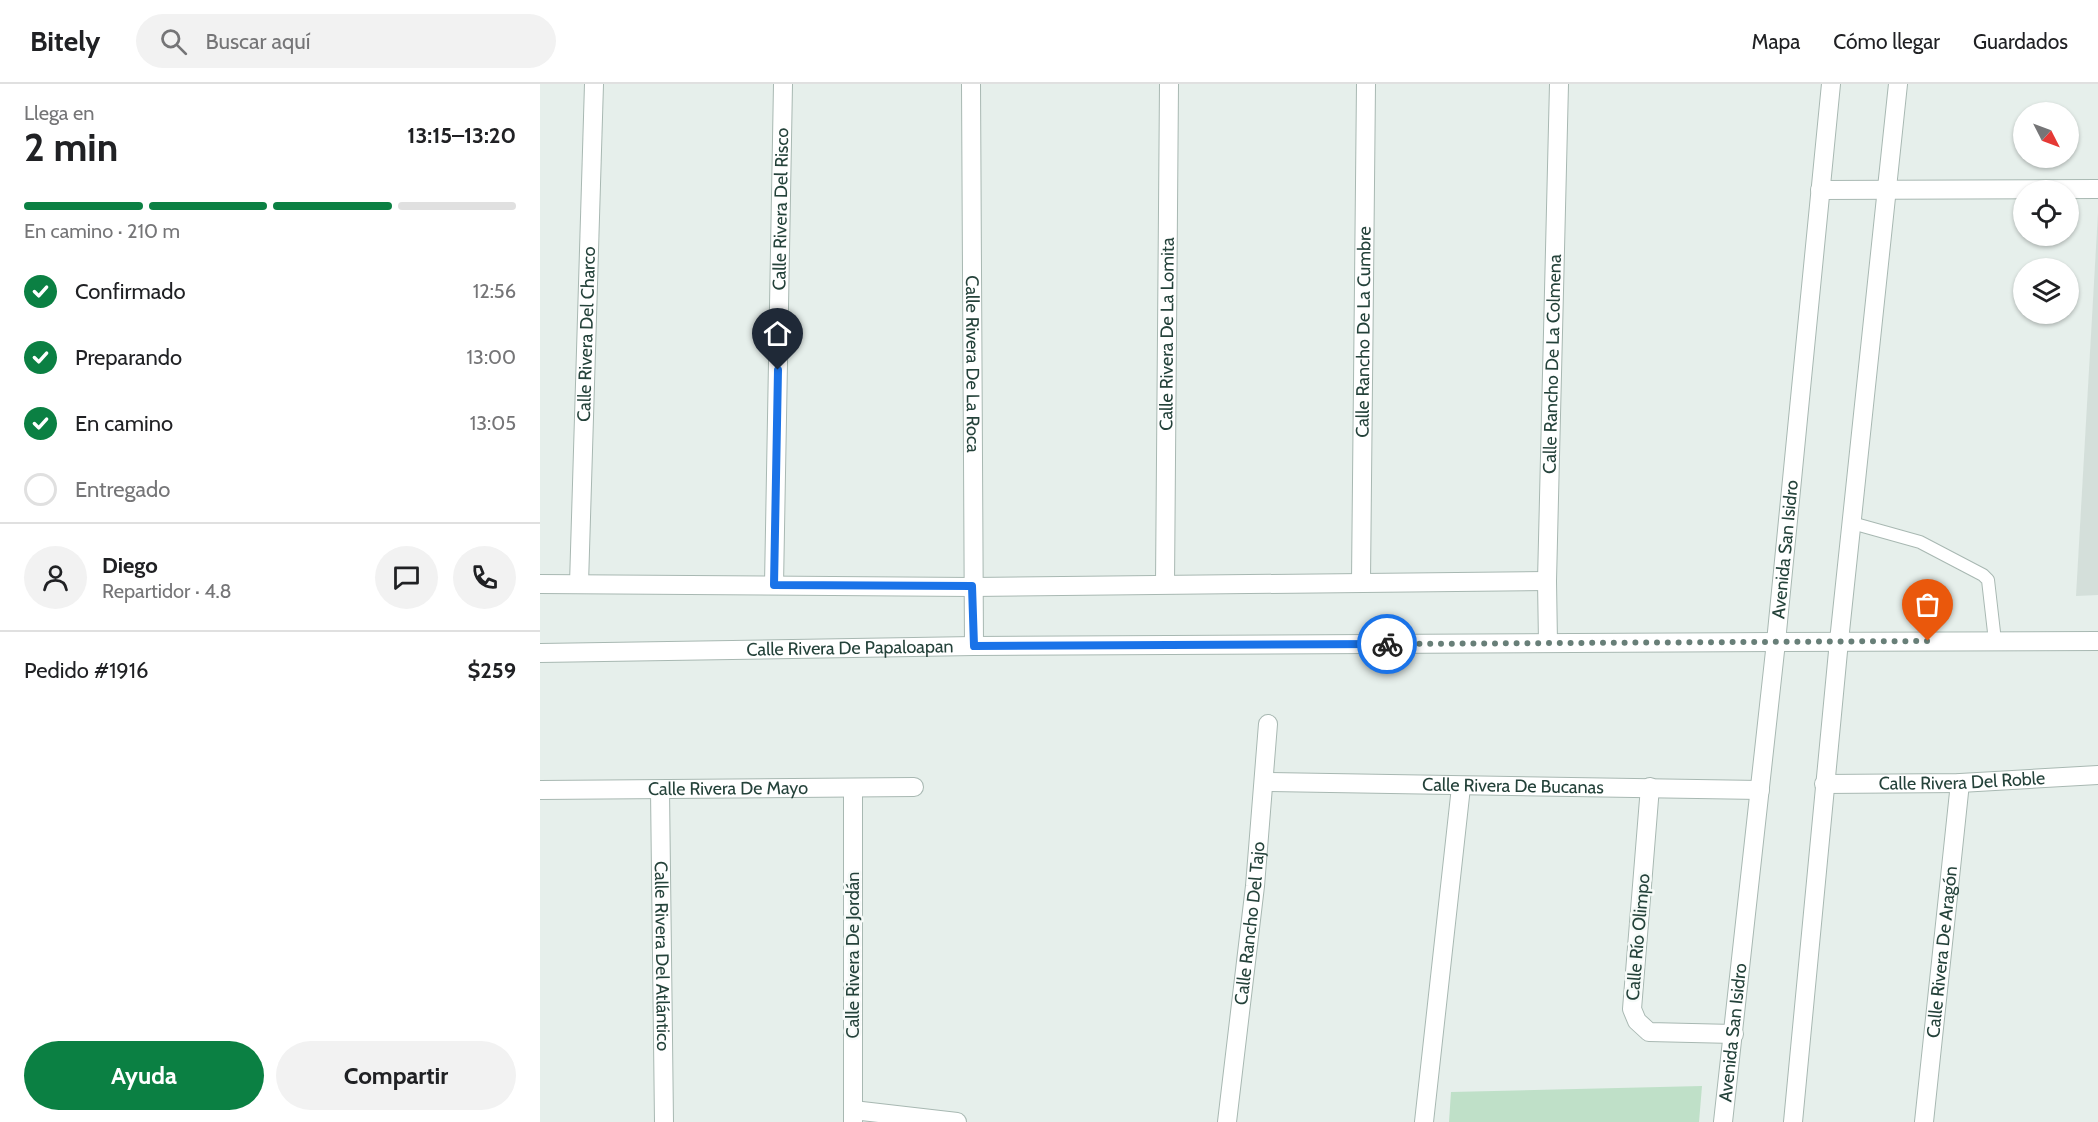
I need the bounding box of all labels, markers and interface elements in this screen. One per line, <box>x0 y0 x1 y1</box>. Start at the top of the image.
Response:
search box <box>136 14 556 68</box>
text: Bitely <box>30 24 100 58</box>
icon: search <box>157 25 190 58</box>
text: Buscar aquí <box>205 28 311 55</box>
text: Mapa <box>1752 29 1800 54</box>
text: Cómo llegar <box>1833 29 1940 54</box>
text: Guardados <box>1973 29 2068 54</box>
text: Llega en <box>24 101 94 125</box>
north arrow <box>2013 102 2079 168</box>
map controls <box>2013 102 2079 324</box>
text: 13:15–13:20 <box>407 122 516 149</box>
text: 2 min <box>24 123 118 171</box>
street label: Calle Rivera Del Risco <box>768 127 793 291</box>
button: locate <box>2013 180 2079 246</box>
text: En camino · 210 m <box>24 219 180 243</box>
street label: Calle Rancho De La Cumbre <box>1351 226 1376 438</box>
street label: Calle Rivera De La Lomita <box>1155 237 1179 431</box>
street label: Calle Rivera Del Charco <box>573 246 600 422</box>
street label: Calle Rancho De La Colmena <box>1539 254 1566 474</box>
button: layers <box>2013 258 2079 324</box>
icon: check <box>24 275 57 308</box>
street label: Calle Rivera De La Roca <box>961 275 984 453</box>
text: Confirmado <box>75 278 186 305</box>
text: 12:56 <box>473 279 516 303</box>
pin <box>752 308 803 370</box>
icon: home <box>761 317 794 350</box>
icon: check <box>24 341 57 374</box>
text: Preparando <box>75 344 182 371</box>
text: 13:00 <box>467 345 516 369</box>
icon: check <box>24 407 57 440</box>
text: En camino <box>75 410 173 437</box>
text: 13:05 <box>470 411 516 435</box>
text: Entregado <box>75 476 170 503</box>
street label: Avenida San Isidro <box>1767 479 1803 620</box>
button: person <box>24 546 87 609</box>
button: chat <box>375 546 438 609</box>
button: phone <box>453 546 516 609</box>
text: Diego <box>102 552 158 579</box>
text: Repartidor · 4.8 <box>102 579 232 603</box>
pin <box>1902 579 1953 641</box>
icon: bag <box>1911 588 1944 621</box>
courier <box>1357 614 1417 674</box>
icon: bike <box>1371 628 1404 661</box>
street label: Calle Rivera De Papaloapan <box>746 635 954 661</box>
text: Pedido #1916 <box>24 657 149 684</box>
text: $259 <box>467 657 516 684</box>
street label: Calle Rivera Del Roble <box>1879 767 2046 795</box>
street label: Calle Rivera De Bucanas <box>1422 774 1604 798</box>
street label: Calle Rivera De Mayo <box>648 777 808 800</box>
street label: Calle Rancho Del Tajo <box>1230 841 1270 1006</box>
street label: Calle Rivera Del Atlántico <box>650 861 674 1051</box>
street label: Calle Rivera De Aragón <box>1922 865 1962 1039</box>
street label: Calle Rivera De Jordán <box>842 872 864 1038</box>
street label: Calle Río Olimpo <box>1621 872 1655 1001</box>
street label: Avenida San Isidro <box>1714 962 1751 1103</box>
button: Ayuda <box>24 1041 264 1110</box>
button: Compartir <box>276 1041 516 1110</box>

